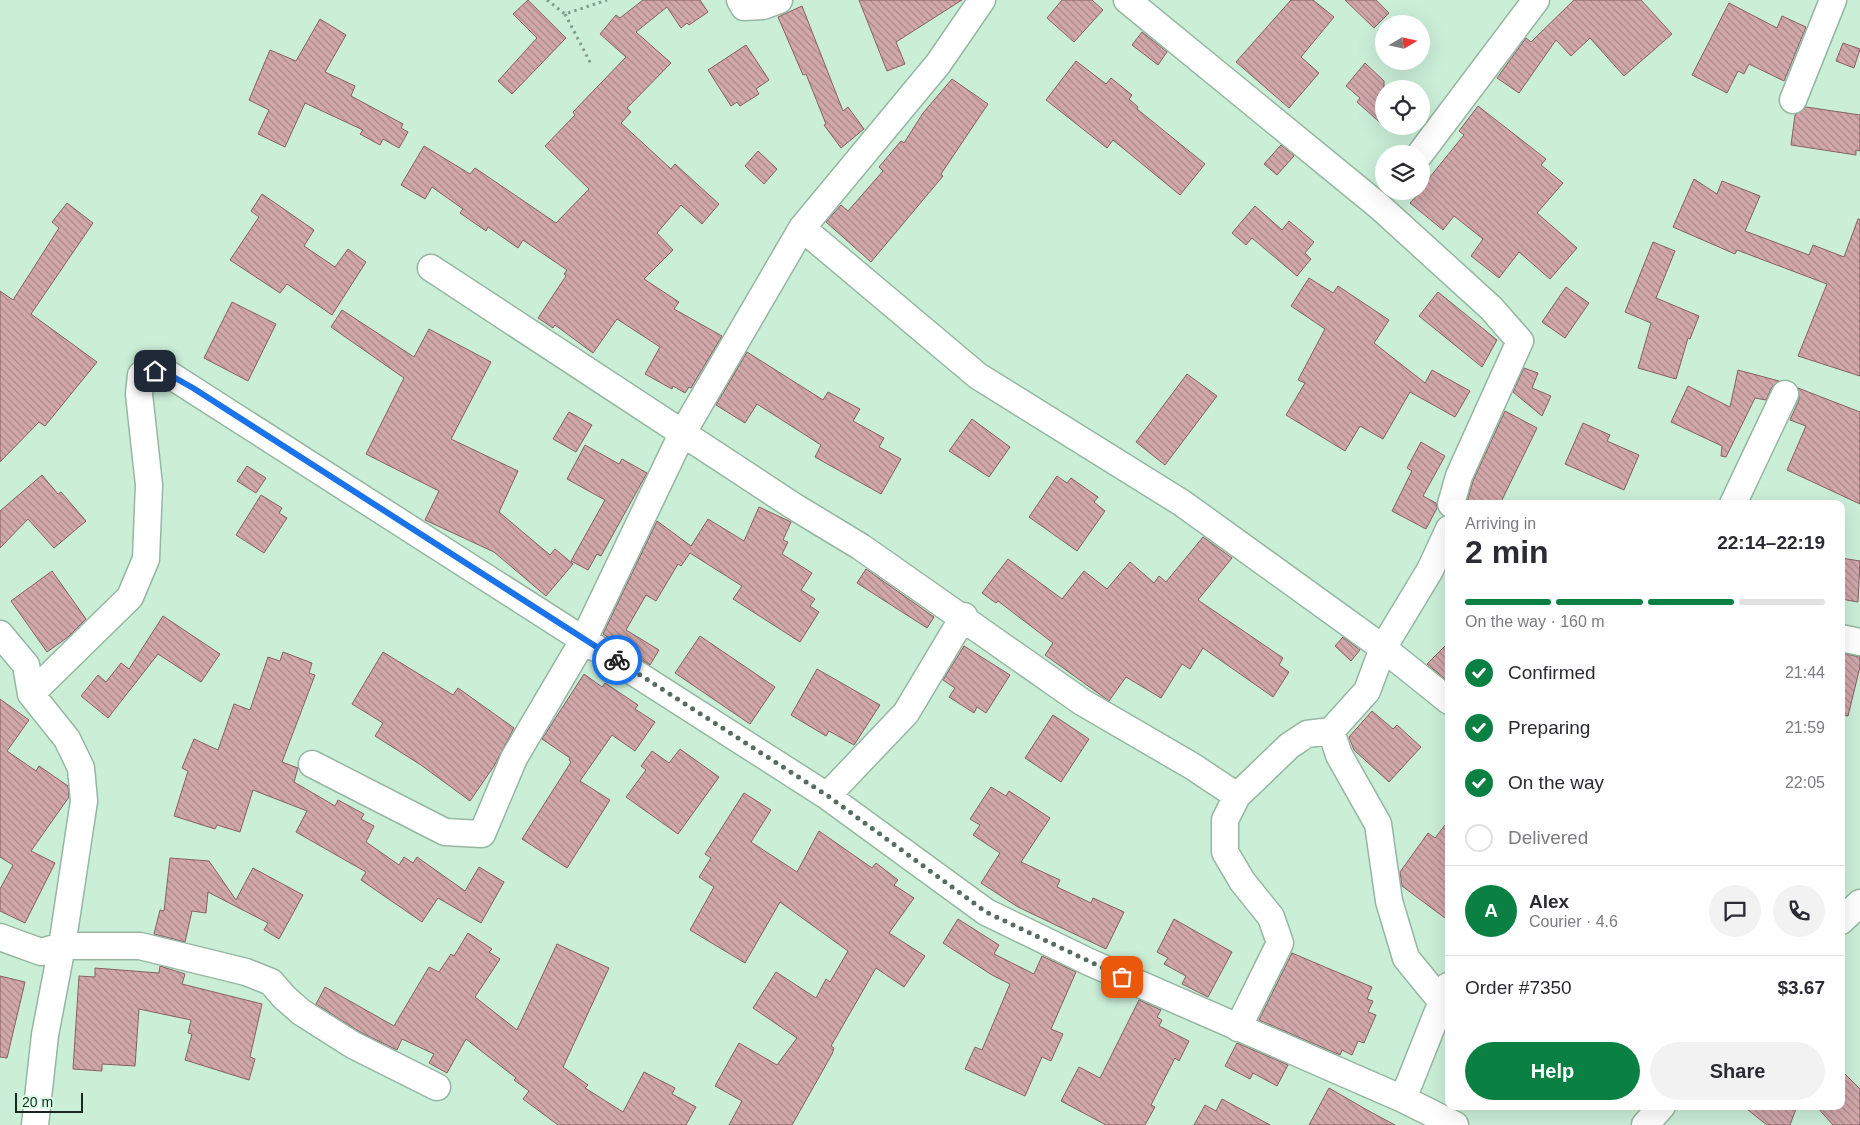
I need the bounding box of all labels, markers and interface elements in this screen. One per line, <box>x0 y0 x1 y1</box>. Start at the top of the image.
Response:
north arrow <box>1375 15 1430 70</box>
map controls <box>1375 15 1430 200</box>
button: locate <box>1375 80 1430 135</box>
button: layers <box>1375 145 1430 200</box>
pin <box>134 350 176 392</box>
icon: home <box>141 357 169 385</box>
text: Arriving in <box>1465 515 1536 532</box>
text: 22:14–22:19 <box>1717 532 1825 553</box>
text: 2 min <box>1465 534 1549 570</box>
text: On the way · 160 m <box>1465 613 1605 630</box>
courier <box>592 635 642 685</box>
icon: bike <box>603 646 631 674</box>
icon: check <box>1465 659 1493 687</box>
text: Confirmed <box>1508 662 1596 683</box>
text: 21:44 <box>1785 664 1825 681</box>
icon: check <box>1465 714 1493 742</box>
text: Preparing <box>1508 717 1590 738</box>
text: 21:59 <box>1785 719 1825 736</box>
icon: check <box>1465 769 1493 797</box>
text: On the way <box>1508 772 1604 793</box>
text: 22:05 <box>1785 774 1825 791</box>
text: Delivered <box>1508 827 1588 848</box>
button: chat <box>1709 885 1761 937</box>
button: phone <box>1773 885 1825 937</box>
text: Alex <box>1529 891 1569 912</box>
text: A <box>1484 900 1498 921</box>
text: Courier · 4.6 <box>1529 913 1618 930</box>
pin <box>1101 956 1143 998</box>
icon: bag <box>1108 963 1136 991</box>
text: Order #7350 <box>1465 977 1572 998</box>
text: $3.67 <box>1777 977 1825 998</box>
button: Help <box>1465 1042 1640 1100</box>
button: Share <box>1650 1042 1825 1100</box>
scale bar <box>15 1090 82 1113</box>
text: 20 m <box>22 1094 53 1110</box>

